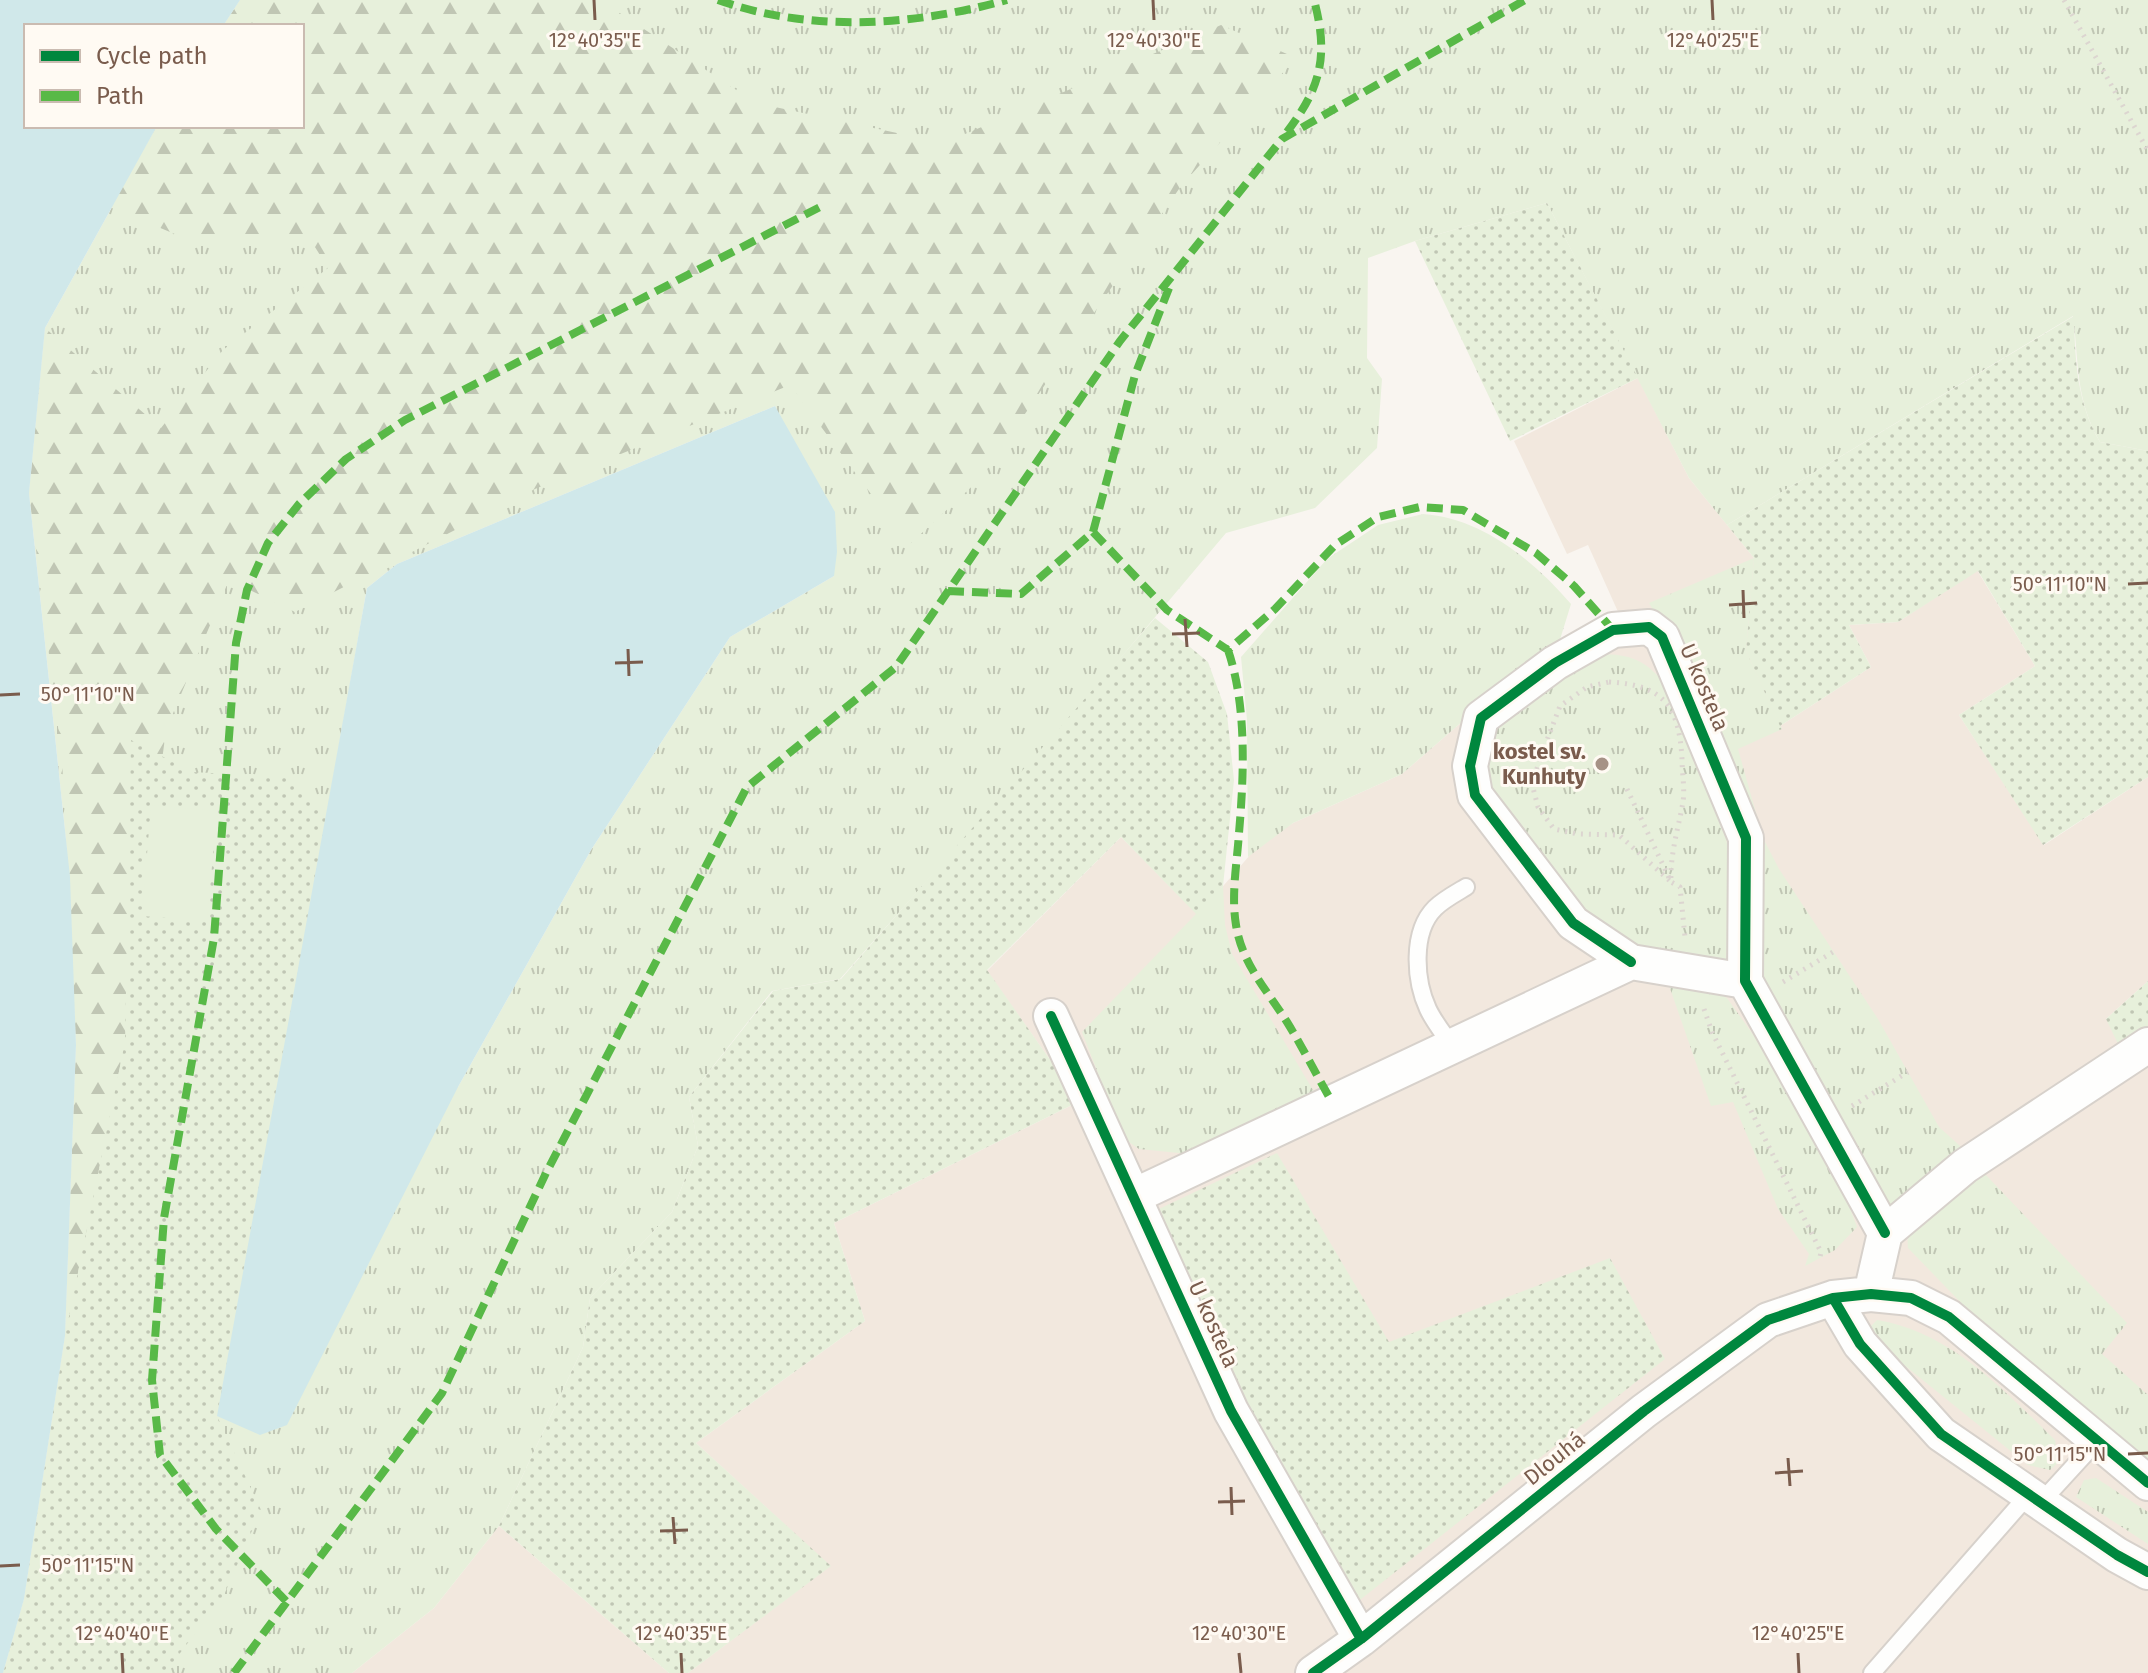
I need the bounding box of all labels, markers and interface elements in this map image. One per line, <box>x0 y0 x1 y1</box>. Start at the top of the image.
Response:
legend <box>24 24 304 128</box>
text: 12°40'35"E <box>548 28 642 52</box>
text: 12°40'30"E <box>1107 28 1201 52</box>
text: 12°40'25"E <box>1667 28 1760 52</box>
text: Cycle path <box>96 42 208 70</box>
text: Path <box>96 82 144 110</box>
text: 50°11'10"N <box>2013 572 2107 596</box>
street label: U kostela <box>1674 639 1735 735</box>
text: 50°11'10"N <box>41 682 135 706</box>
place label: kostel sv. Kunhuty <box>1493 738 1587 790</box>
marker: kostel sv. Kunhuty <box>1593 755 1611 773</box>
street label: U kostela <box>1182 1276 1245 1372</box>
street label: Dlouhá <box>1518 1426 1590 1491</box>
text: 50°11'15"N <box>2014 1442 2106 1466</box>
text: 50°11'15"N <box>42 1553 134 1577</box>
text: 12°40'40"E <box>75 1621 169 1645</box>
text: 12°40'35"E <box>634 1621 728 1645</box>
text: 12°40'30"E <box>1192 1621 1286 1645</box>
text: 12°40'25"E <box>1752 1621 1845 1645</box>

